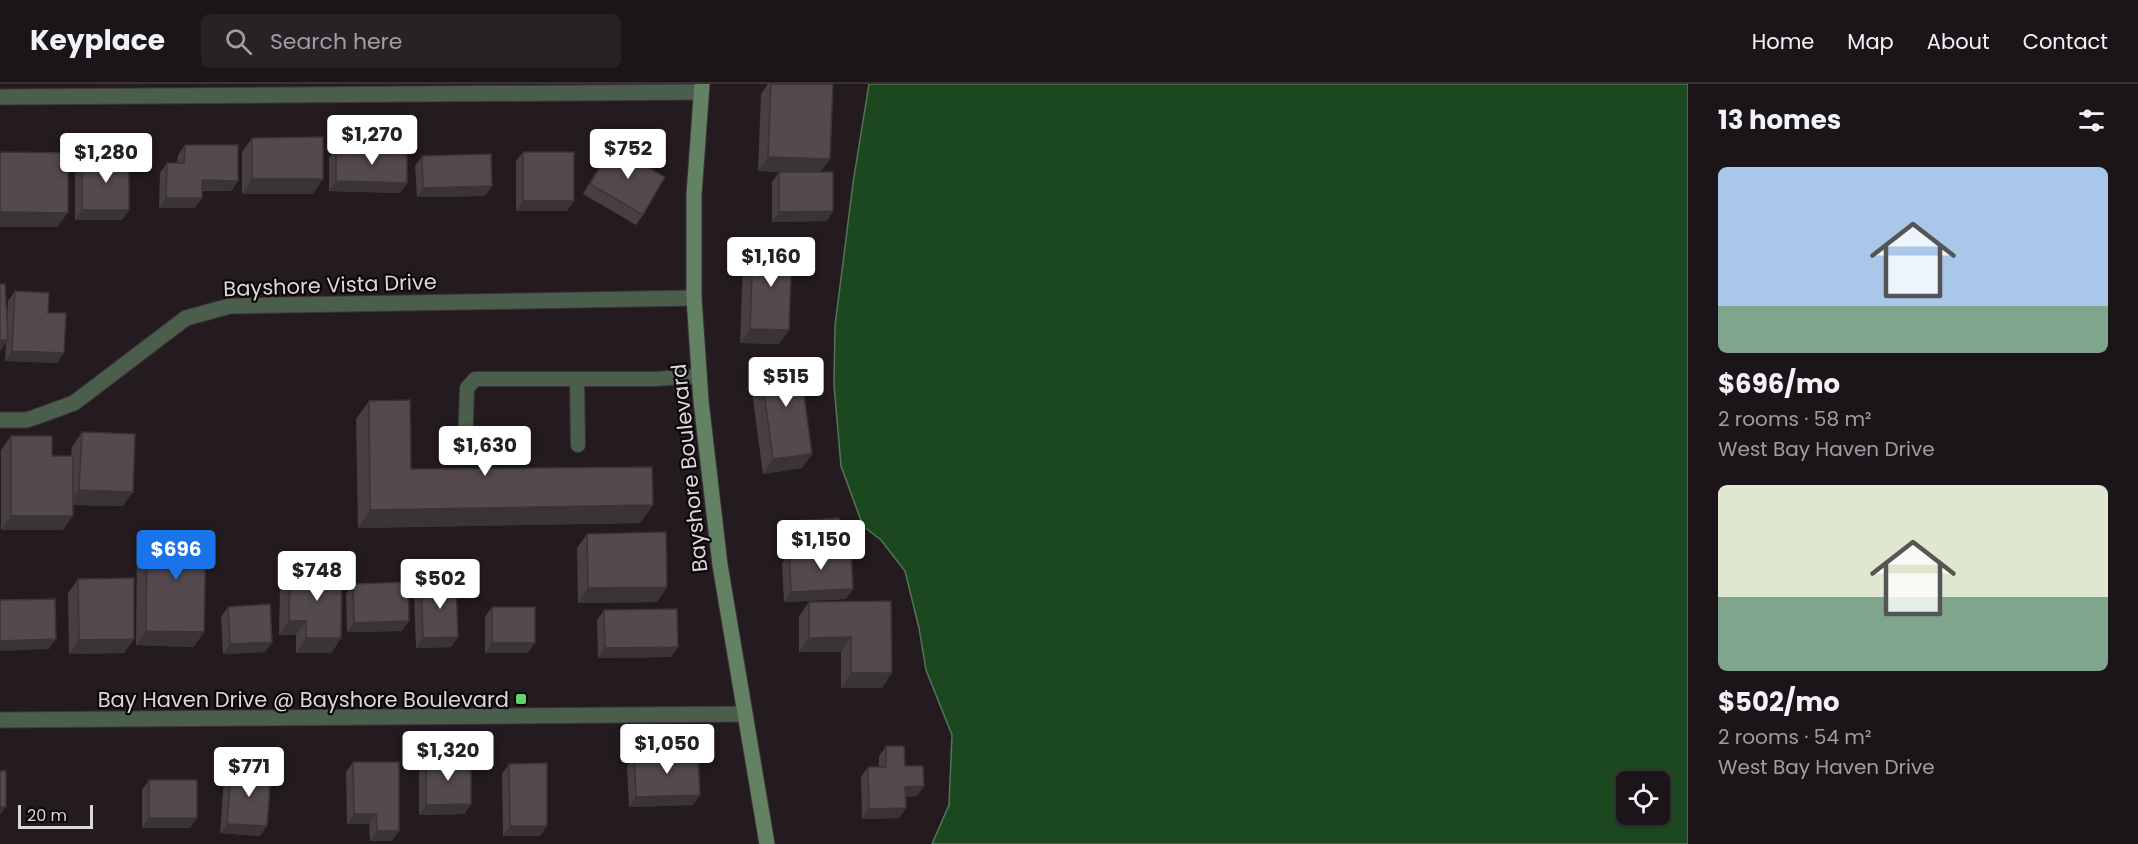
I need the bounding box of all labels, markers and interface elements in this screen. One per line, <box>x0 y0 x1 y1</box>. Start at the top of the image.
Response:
search box <box>201 14 621 68</box>
text: Keyplace <box>30 21 165 60</box>
icon: search <box>222 25 255 58</box>
text: Search here <box>270 26 402 57</box>
text: Home <box>1752 27 1814 56</box>
text: Map <box>1847 27 1894 56</box>
text: About <box>1927 27 1990 56</box>
text: Contact <box>2023 27 2108 56</box>
text: 13 homes <box>1718 102 1841 138</box>
icon: filters <box>2075 104 2108 137</box>
pin: $1,270 <box>323 115 421 166</box>
text: $1,270 <box>341 120 403 148</box>
pin: $752 <box>592 129 664 180</box>
pin: $1,280 <box>57 133 155 184</box>
text: $752 <box>604 134 652 162</box>
text: $1,280 <box>74 138 138 166</box>
icon: home <box>1859 206 1967 314</box>
pin: $1,160 <box>722 237 820 288</box>
text: $1,160 <box>741 242 801 270</box>
street label: Bayshore Vista Drive <box>223 267 437 303</box>
pin: $515 <box>750 357 822 408</box>
street label: Bayshore Boulevard <box>664 362 714 574</box>
text: $515 <box>763 362 809 390</box>
text: $696/mo <box>1718 366 1840 402</box>
text: 2 rooms · 58 m² <box>1718 405 1872 433</box>
pin: $1,630 <box>436 426 534 477</box>
text: $1,630 <box>453 431 517 459</box>
text: West Bay Haven Drive <box>1718 435 1935 463</box>
pin: $1,150 <box>772 520 870 571</box>
icon: home <box>1859 524 1967 632</box>
text: $1,150 <box>791 525 851 553</box>
pin: $696 <box>140 530 212 581</box>
text: $696 <box>151 535 201 563</box>
pin: $748 <box>281 551 353 602</box>
text: $748 <box>292 556 342 584</box>
pin: $502 <box>404 559 476 610</box>
text: $502 <box>415 564 465 592</box>
text: $502/mo <box>1718 684 1840 720</box>
place label: Bay Haven Drive @ Bayshore Boulevard <box>98 685 509 714</box>
marker: Bay Haven Drive @ Bayshore Boulevard <box>514 692 528 706</box>
text: 2 rooms · 54 m² <box>1718 723 1872 751</box>
pin: $1,050 <box>618 724 716 775</box>
text: $1,050 <box>634 729 700 757</box>
pin: $1,320 <box>399 731 497 782</box>
text: $1,320 <box>417 736 479 764</box>
pin: $771 <box>213 747 285 798</box>
text: $771 <box>228 752 270 780</box>
text: West Bay Haven Drive <box>1718 753 1935 781</box>
map controls <box>1616 771 1670 825</box>
button: locate <box>1616 771 1670 825</box>
scale bar <box>18 802 93 830</box>
text: 20 m <box>27 804 67 827</box>

